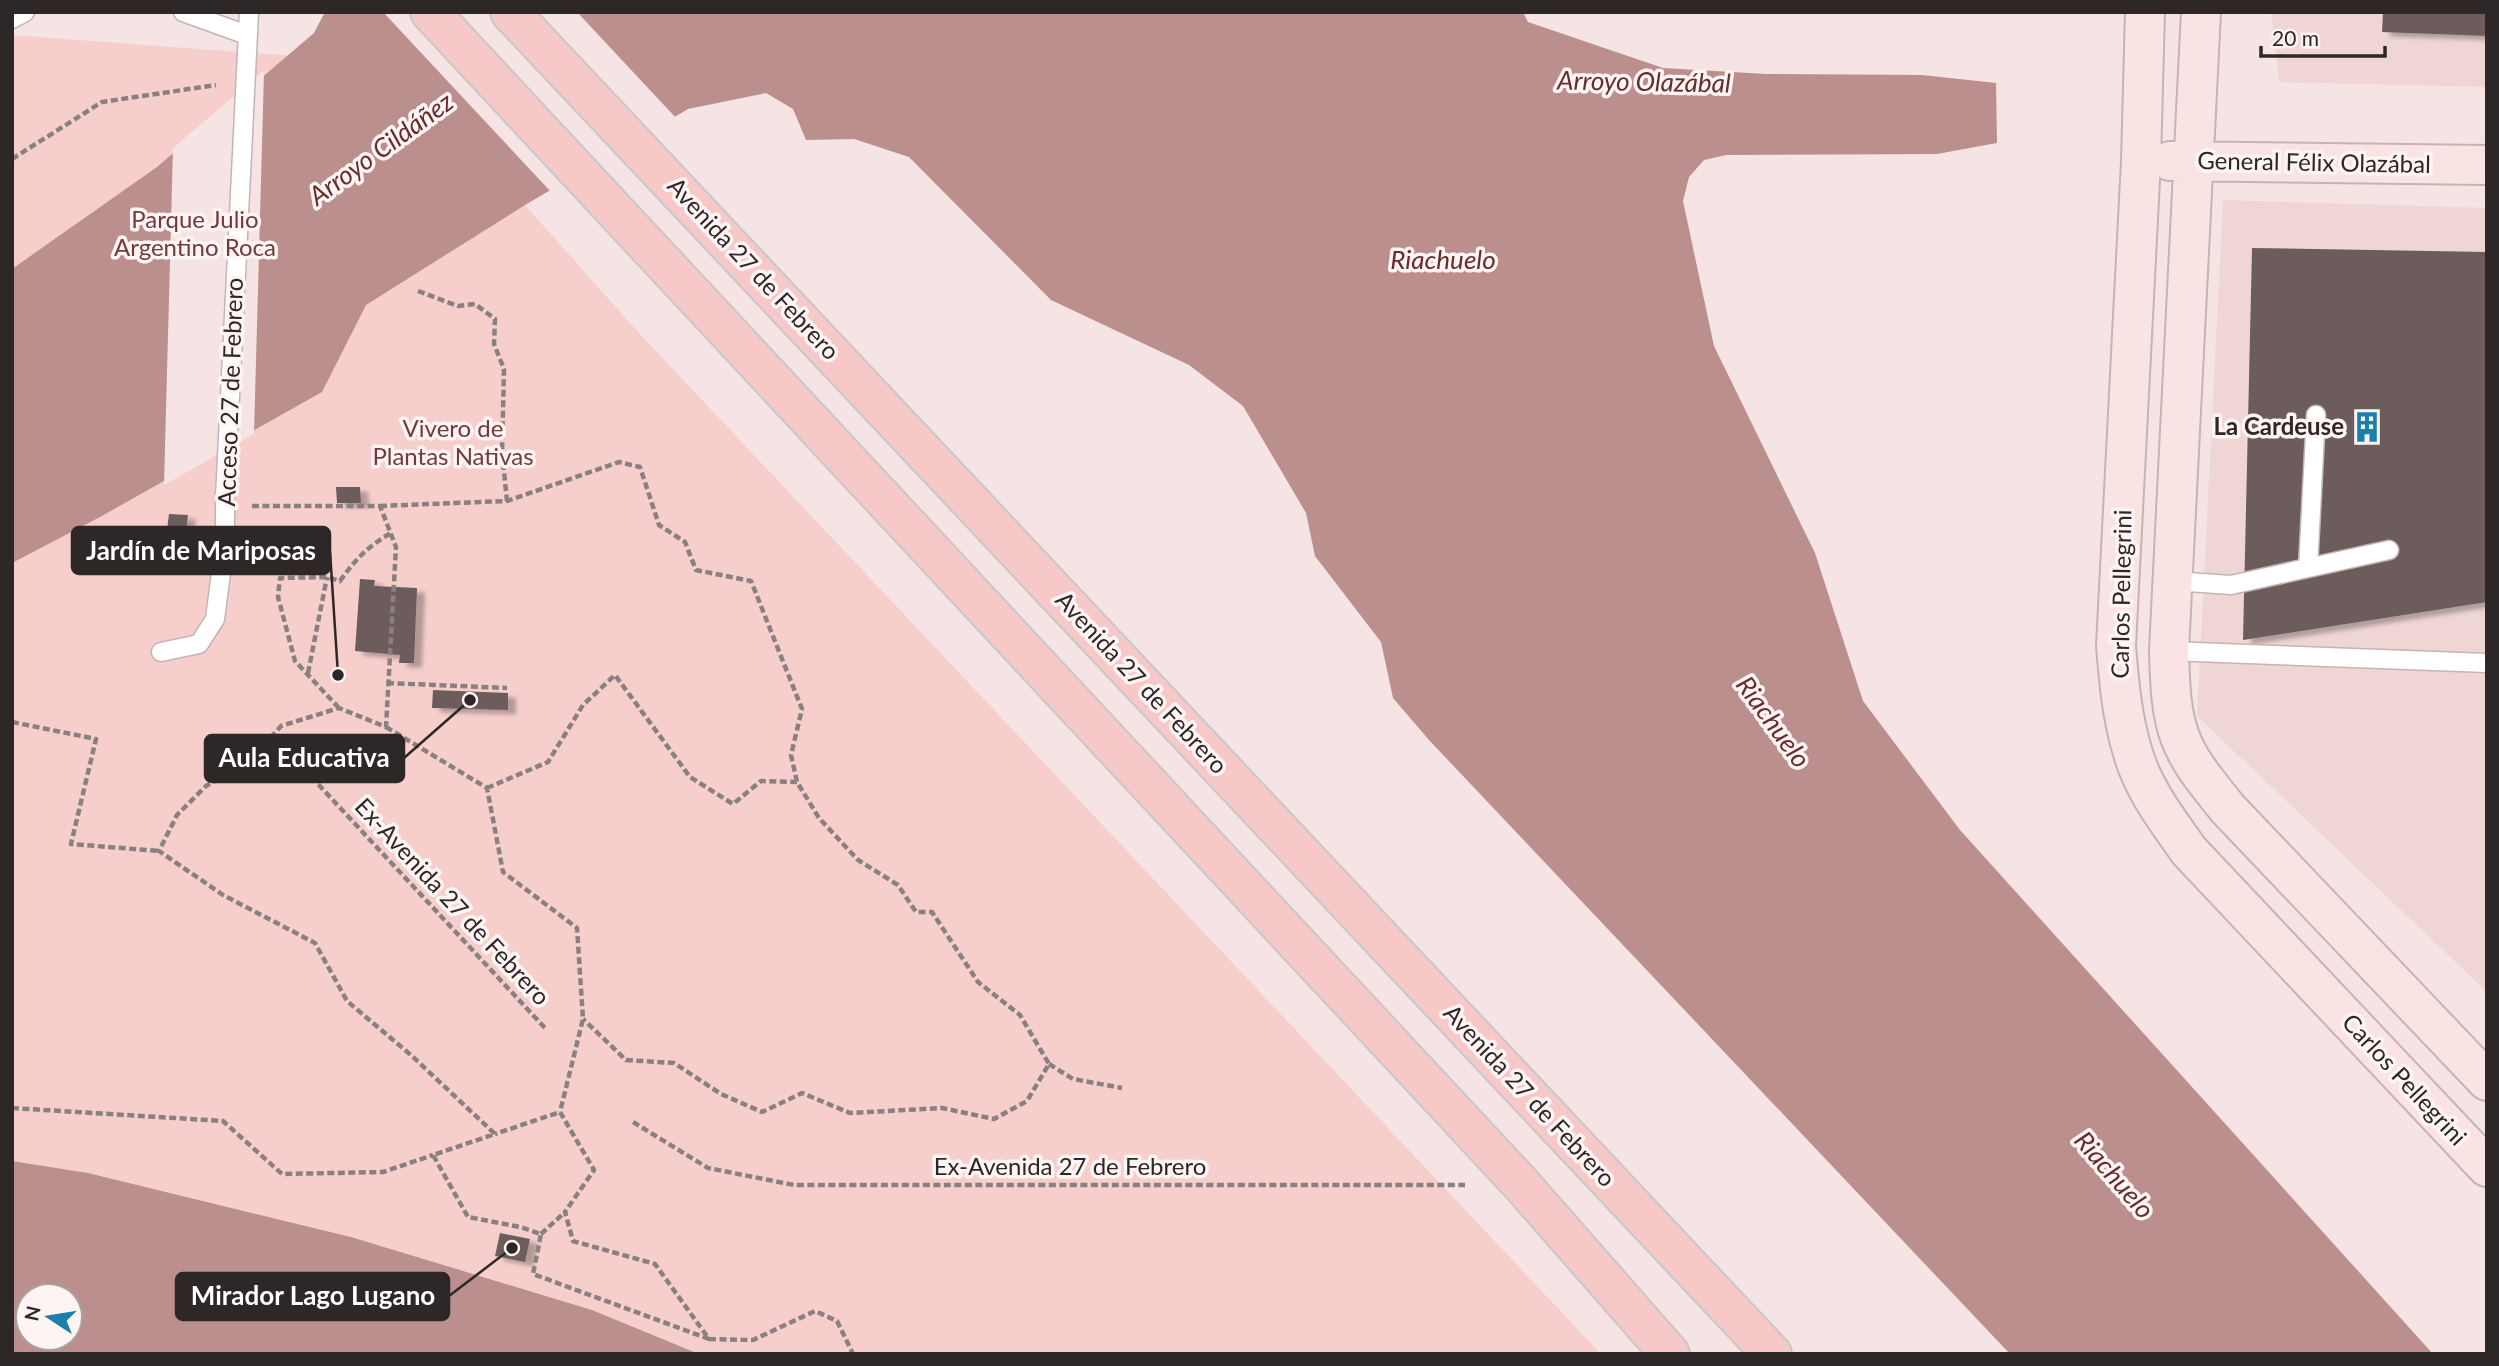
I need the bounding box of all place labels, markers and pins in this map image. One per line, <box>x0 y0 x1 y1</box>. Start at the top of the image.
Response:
building icon: La Cardeuse <box>2350 410 2384 444</box>
place label: La Cardeuse <box>2213 411 2344 440</box>
callout: Jardín de Mariposas <box>72 527 330 574</box>
callout: Aula Educativa <box>205 735 404 782</box>
callout: Mirador Lago Lugano <box>176 1273 449 1320</box>

